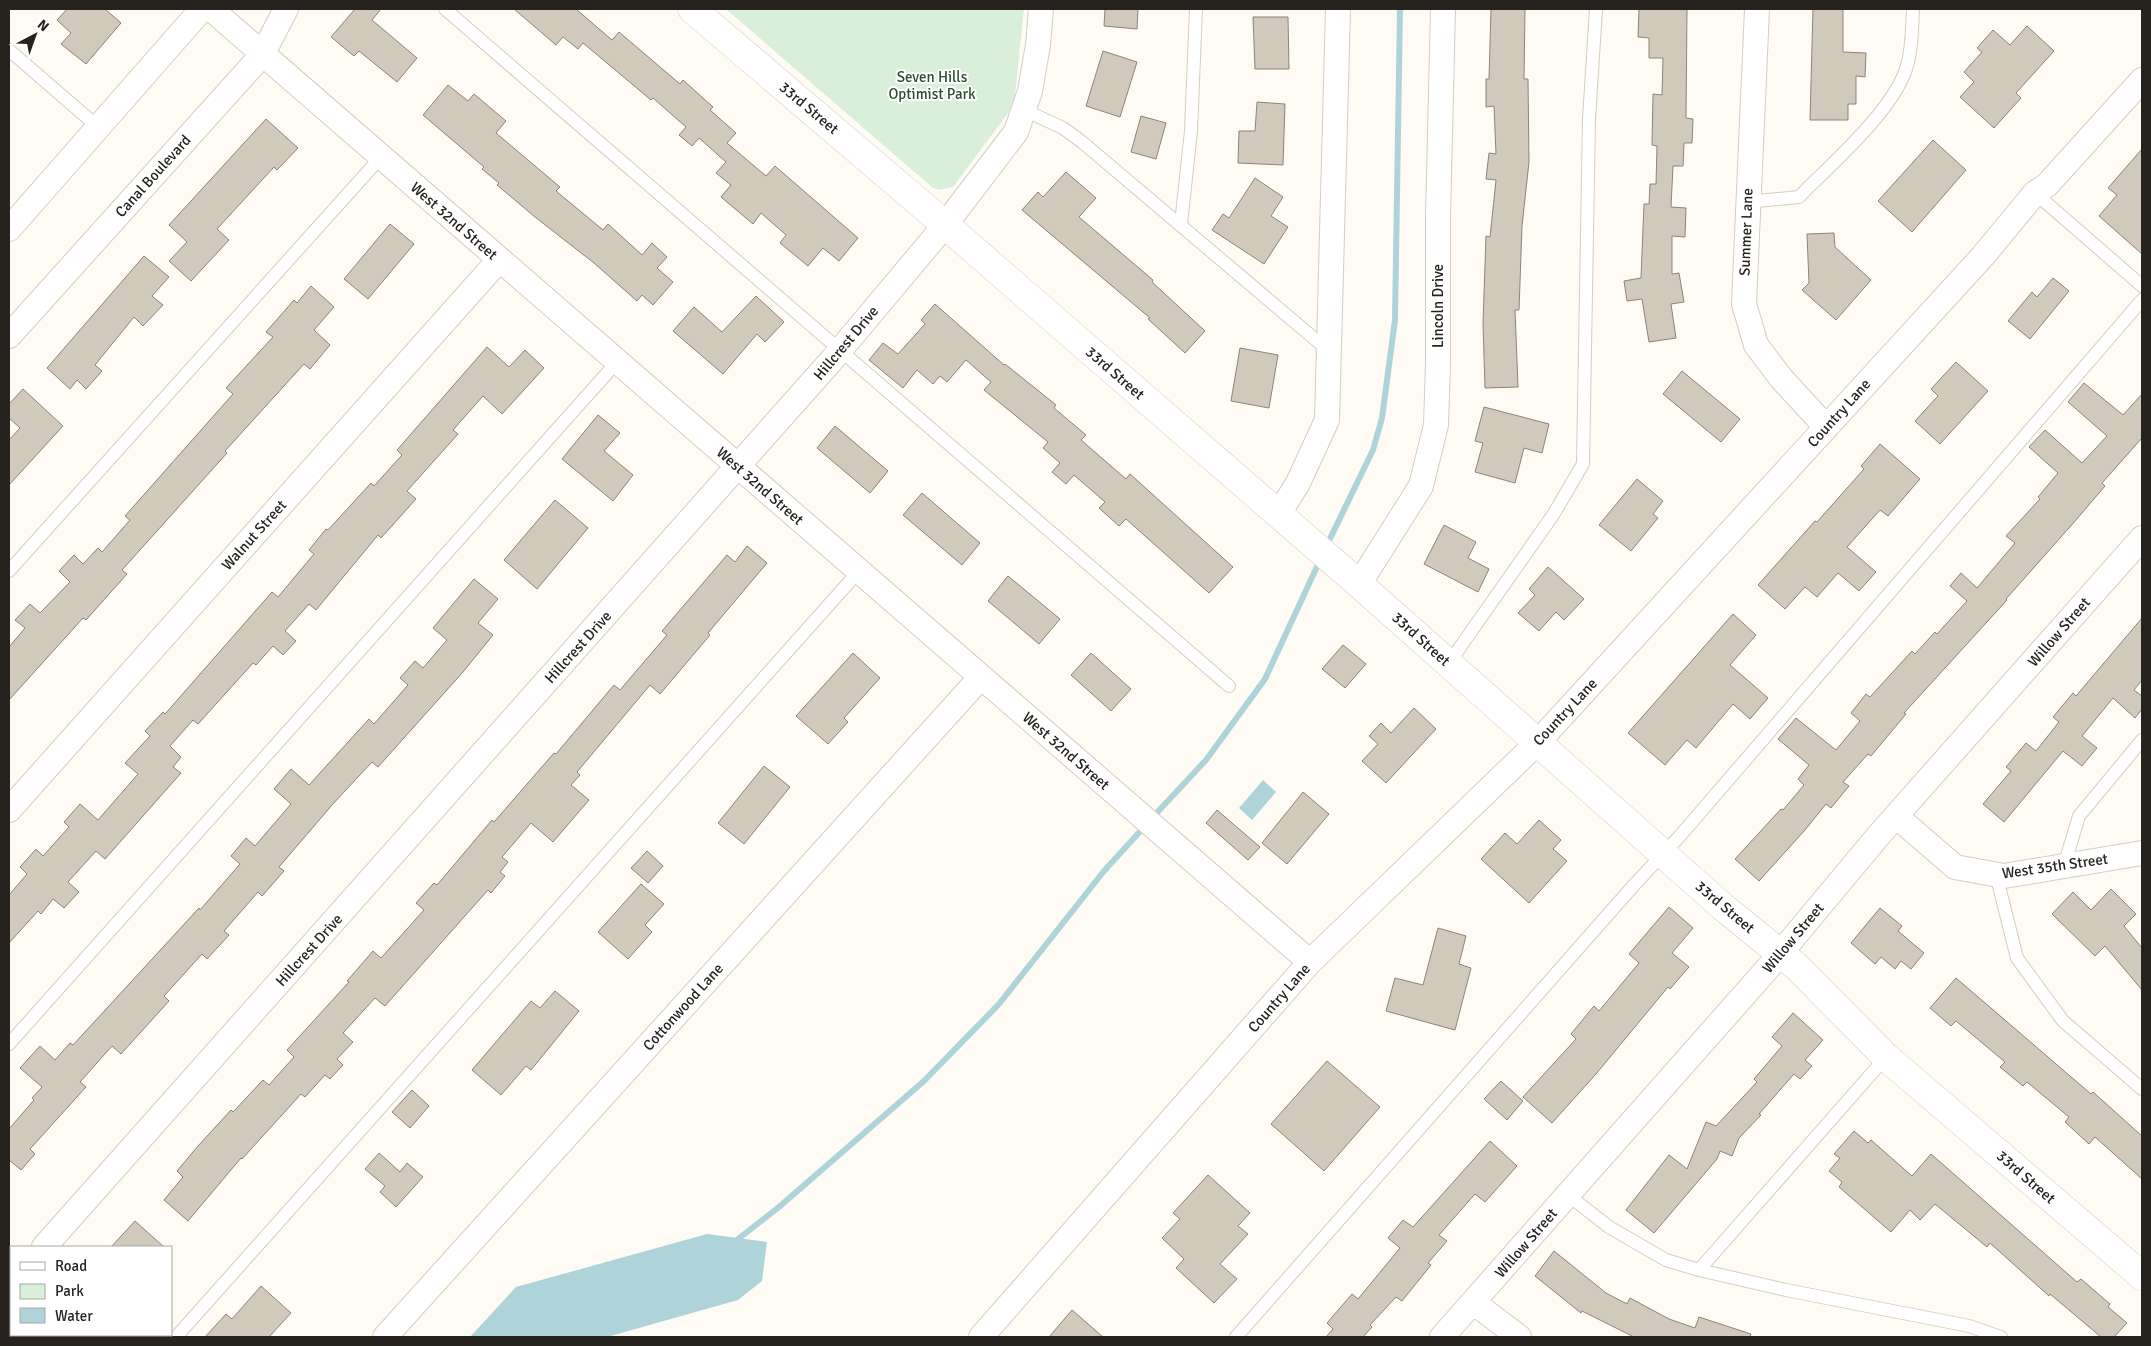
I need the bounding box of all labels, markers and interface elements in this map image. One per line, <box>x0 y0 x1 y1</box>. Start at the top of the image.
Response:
north arrow <box>10 10 60 60</box>
text: N <box>34 16 52 35</box>
park label: Seven Hills Optimist Park <box>888 68 976 103</box>
street label: 33rd Street <box>776 78 842 138</box>
street label: Canal Boulevard <box>111 131 195 221</box>
street label: West 32nd Street <box>407 178 501 264</box>
street label: Summer Lane <box>1735 188 1757 276</box>
street label: Lincoln Drive <box>1429 264 1447 348</box>
street label: Hillcrest Drive <box>810 302 882 384</box>
street label: 33rd Street <box>1082 343 1148 403</box>
street label: Country Lane <box>1804 375 1874 451</box>
street label: West 32nd Street <box>713 443 807 529</box>
street label: Walnut Street <box>218 496 290 574</box>
street label: Willow Street <box>2024 594 2094 670</box>
street label: Hillcrest Drive <box>541 607 615 687</box>
street label: 33rd Street <box>1388 608 1454 670</box>
street label: Country Lane <box>1529 675 1601 749</box>
street label: West 32nd Street <box>1019 708 1113 794</box>
street label: West 35th Street <box>2001 850 2109 882</box>
street label: 33rd Street <box>1692 877 1758 937</box>
street label: Willow Street <box>1758 899 1828 977</box>
street label: Hillcrest Drive <box>272 910 346 990</box>
street label: Cottonwood Lane <box>639 960 727 1054</box>
street label: Country Lane <box>1244 960 1314 1036</box>
street label: 33rd Street <box>1993 1147 2059 1207</box>
street label: Willow Street <box>1491 1205 1561 1281</box>
legend <box>10 1246 172 1336</box>
text: Road <box>55 1257 87 1275</box>
text: Park <box>55 1282 84 1300</box>
text: Water <box>55 1307 93 1325</box>

